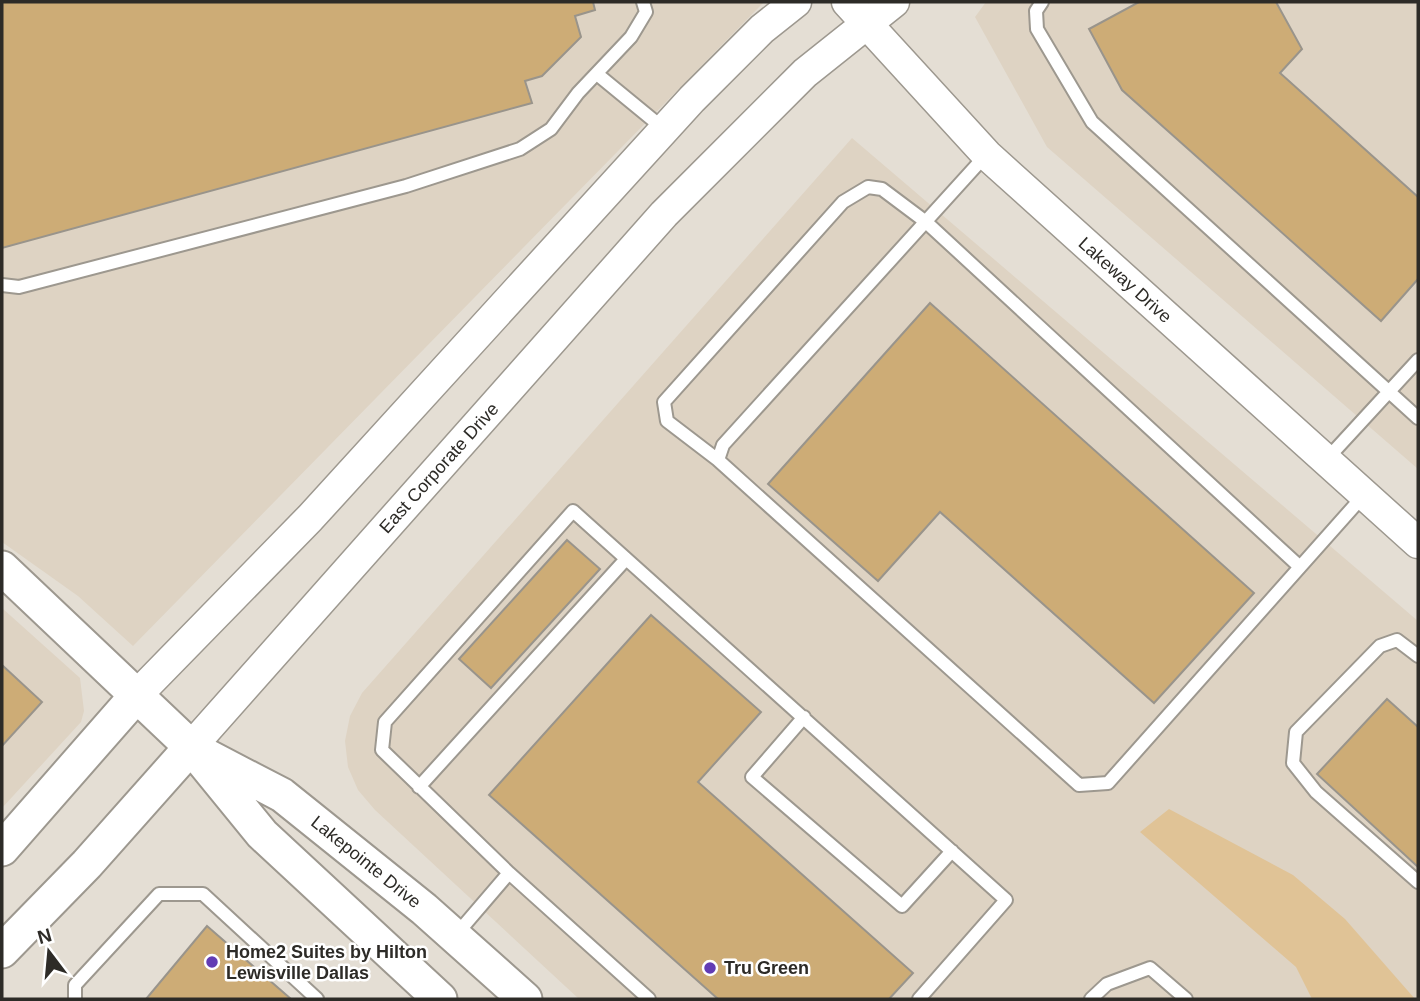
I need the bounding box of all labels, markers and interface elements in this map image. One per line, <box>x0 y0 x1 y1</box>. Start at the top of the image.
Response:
street label: Lakeway Drive <box>1074 233 1176 327</box>
street label: East Corporate Drive <box>375 399 503 537</box>
street label: Lakepointe Drive <box>307 812 425 912</box>
north arrow <box>14 917 84 987</box>
text: N <box>35 924 54 948</box>
place label: Home2 Suites by Hilton Lewisville Dallas <box>226 942 427 983</box>
marker: Home2 Suites by Hilton Lewisville Dallas <box>204 954 220 970</box>
place label: Tru Green <box>724 958 809 978</box>
marker: Tru Green <box>702 960 718 976</box>

